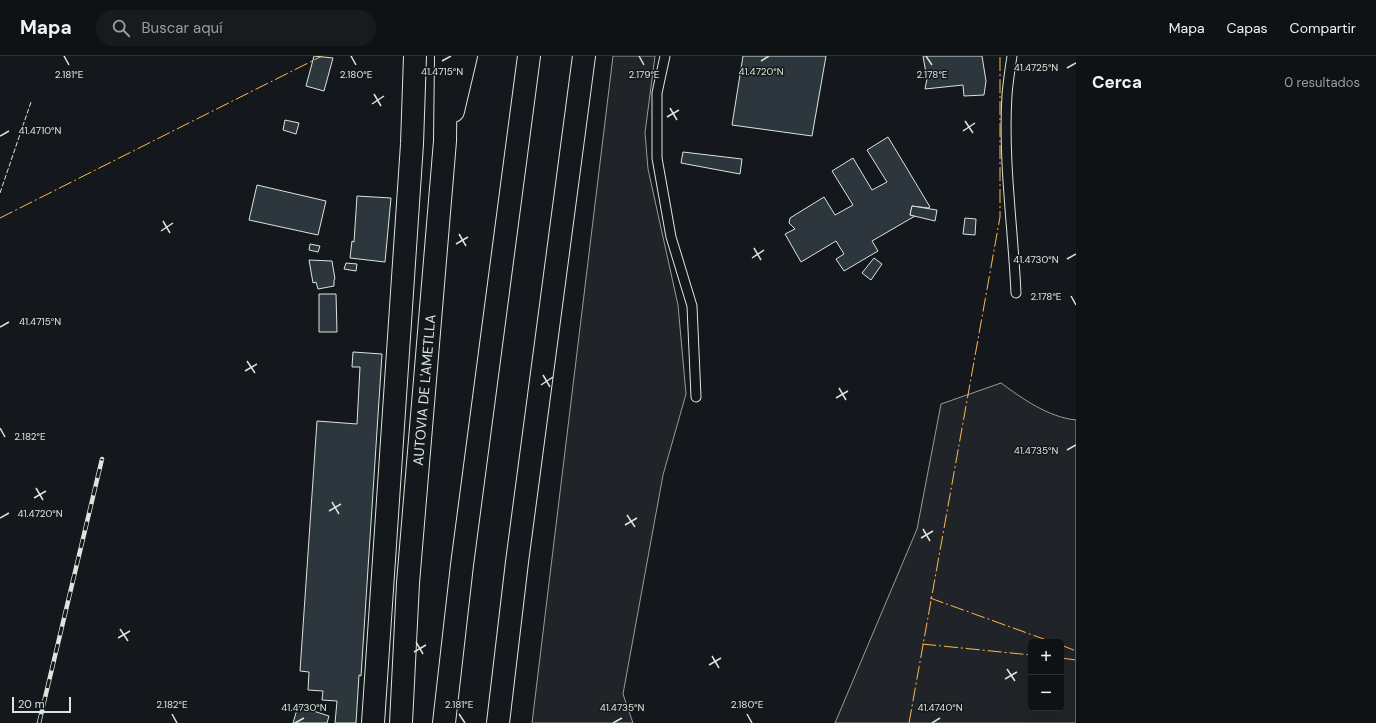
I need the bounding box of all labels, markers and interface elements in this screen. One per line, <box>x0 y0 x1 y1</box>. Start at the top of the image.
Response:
search box <box>96 10 376 46</box>
text: Mapa <box>20 15 72 40</box>
icon: search <box>110 17 132 39</box>
text: Buscar aquí <box>142 18 223 38</box>
text: Mapa <box>1169 19 1205 37</box>
text: Capas <box>1227 19 1268 37</box>
text: Compartir <box>1290 19 1356 37</box>
text: 41.4725°N <box>1014 61 1058 74</box>
text: 41.4715°N <box>421 65 463 78</box>
text: 41.4720°N <box>738 65 784 78</box>
text: 2.181°E <box>55 68 84 81</box>
text: 2.180°E <box>340 68 373 81</box>
text: 2.179°E <box>628 68 660 81</box>
text: 2.178°E <box>917 68 948 81</box>
text: Cerca <box>1092 71 1142 93</box>
text: 0 resultados <box>1284 74 1360 91</box>
text: 41.4710°N <box>19 124 62 137</box>
text: 41.4730°N <box>1013 253 1059 266</box>
text: 2.178°E <box>1031 290 1062 303</box>
street label: AUTOVIA DE L'AMETLLA <box>409 313 439 466</box>
text: 41.4715°N <box>19 315 61 328</box>
text: 2.182°E <box>14 430 46 443</box>
text: 41.4735°N <box>1014 444 1058 457</box>
text: 41.4720°N <box>17 507 63 520</box>
map controls <box>1028 639 1064 711</box>
button: + <box>1028 639 1064 675</box>
button: − <box>1028 675 1064 711</box>
scale bar <box>12 695 71 714</box>
text: 20 m <box>18 697 44 711</box>
text: 2.182°E <box>156 698 188 711</box>
text: 2.181°E <box>445 698 474 711</box>
text: 2.180°E <box>731 698 764 711</box>
text: 41.4730°N <box>281 701 327 714</box>
text: 41.4735°N <box>600 701 644 714</box>
text: 41.4740°N <box>917 701 963 714</box>

